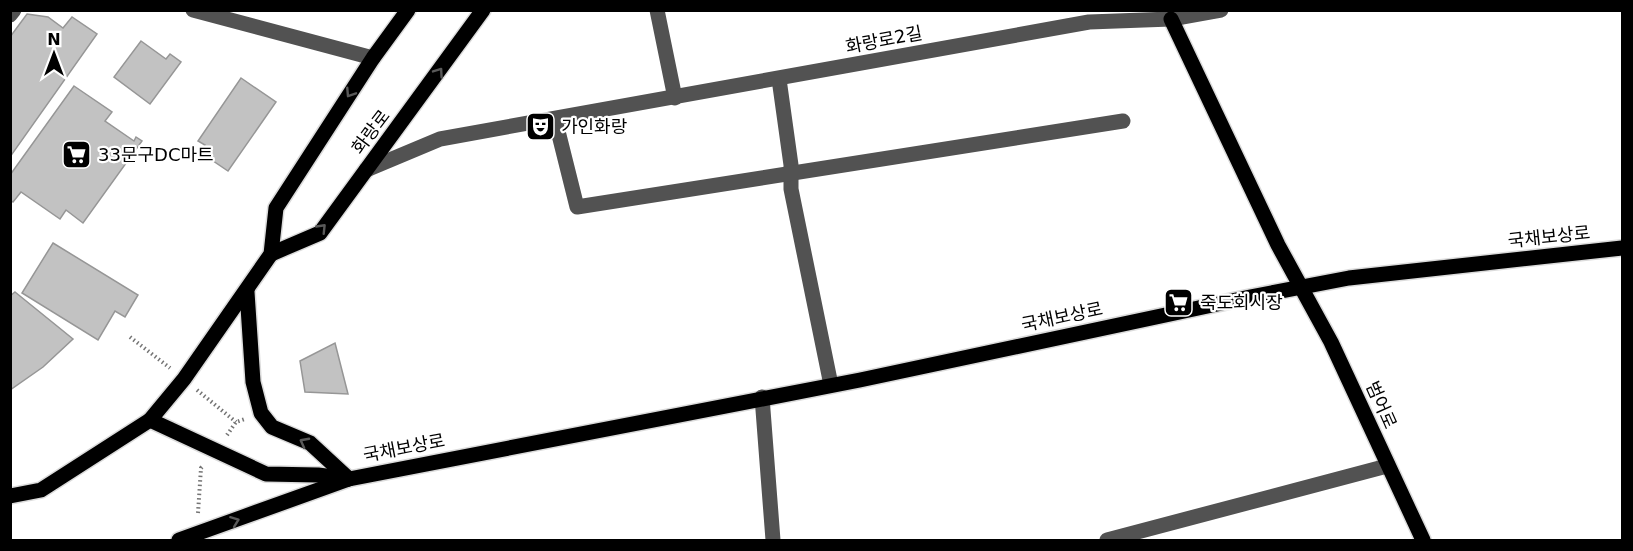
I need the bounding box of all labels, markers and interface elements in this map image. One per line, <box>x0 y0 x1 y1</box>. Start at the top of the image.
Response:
street label: 화랑로2길 <box>844 22 924 57</box>
north arrow <box>24 24 84 84</box>
text: N <box>47 30 61 49</box>
one-way arrow <box>432 68 443 79</box>
one-way arrow <box>346 87 358 97</box>
street label: 화랑로 <box>347 106 394 158</box>
theatre icon: 가인화랑 <box>524 111 556 143</box>
place label: 가인화랑 <box>561 116 627 137</box>
supermarket icon: 33문구DC마트 <box>61 139 93 171</box>
place label: 33문구DC마트 <box>98 144 214 165</box>
street label: 국채보상로 <box>1507 222 1591 251</box>
one-way arrow <box>315 224 326 234</box>
supermarket icon: 죽도회시장 <box>1163 287 1195 319</box>
place label: 죽도회시장 <box>1200 292 1283 313</box>
street label: 국채보상로 <box>1019 298 1105 335</box>
street label: 범어로 <box>1362 378 1401 432</box>
street label: 국채보상로 <box>361 429 447 466</box>
one-way arrow <box>300 438 310 449</box>
one-way arrow <box>229 516 240 529</box>

